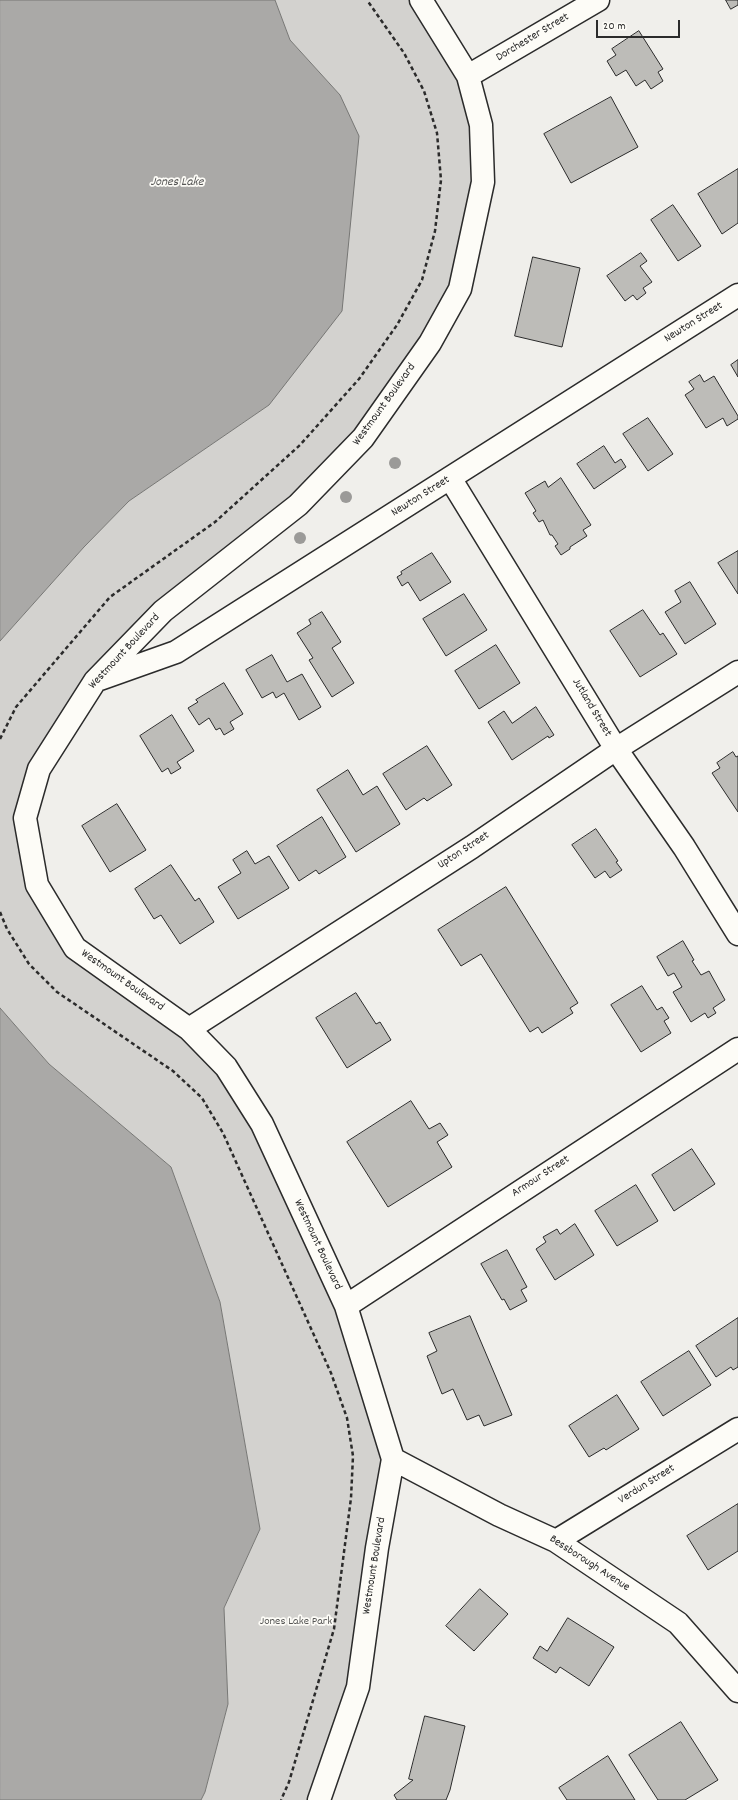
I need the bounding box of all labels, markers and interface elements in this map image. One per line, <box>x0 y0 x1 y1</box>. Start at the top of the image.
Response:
street label: Dorchester Street <box>494 11 572 65</box>
scale bar <box>598 12 682 38</box>
text: 20 m <box>603 18 626 35</box>
water label: Jones Lake <box>150 175 204 191</box>
street label: Newton Street <box>662 299 726 347</box>
street label: Westmount Boulevard <box>350 361 420 449</box>
street label: Newton Street <box>389 473 453 521</box>
street label: Westmount Boulevard <box>86 611 164 693</box>
street label: Jutland Street <box>568 676 614 740</box>
street label: Upton Street <box>436 829 492 873</box>
street label: Westmount Boulevard <box>78 947 166 1015</box>
street label: Armour Street <box>509 1153 573 1201</box>
street label: Westmount Boulevard <box>290 1197 344 1293</box>
street label: Verdun Street <box>616 1462 678 1508</box>
street label: Westmount Boulevard <box>360 1516 390 1616</box>
street label: Bessborough Avenue <box>546 1533 632 1595</box>
park label: Jones Lake Park <box>260 1615 332 1629</box>

